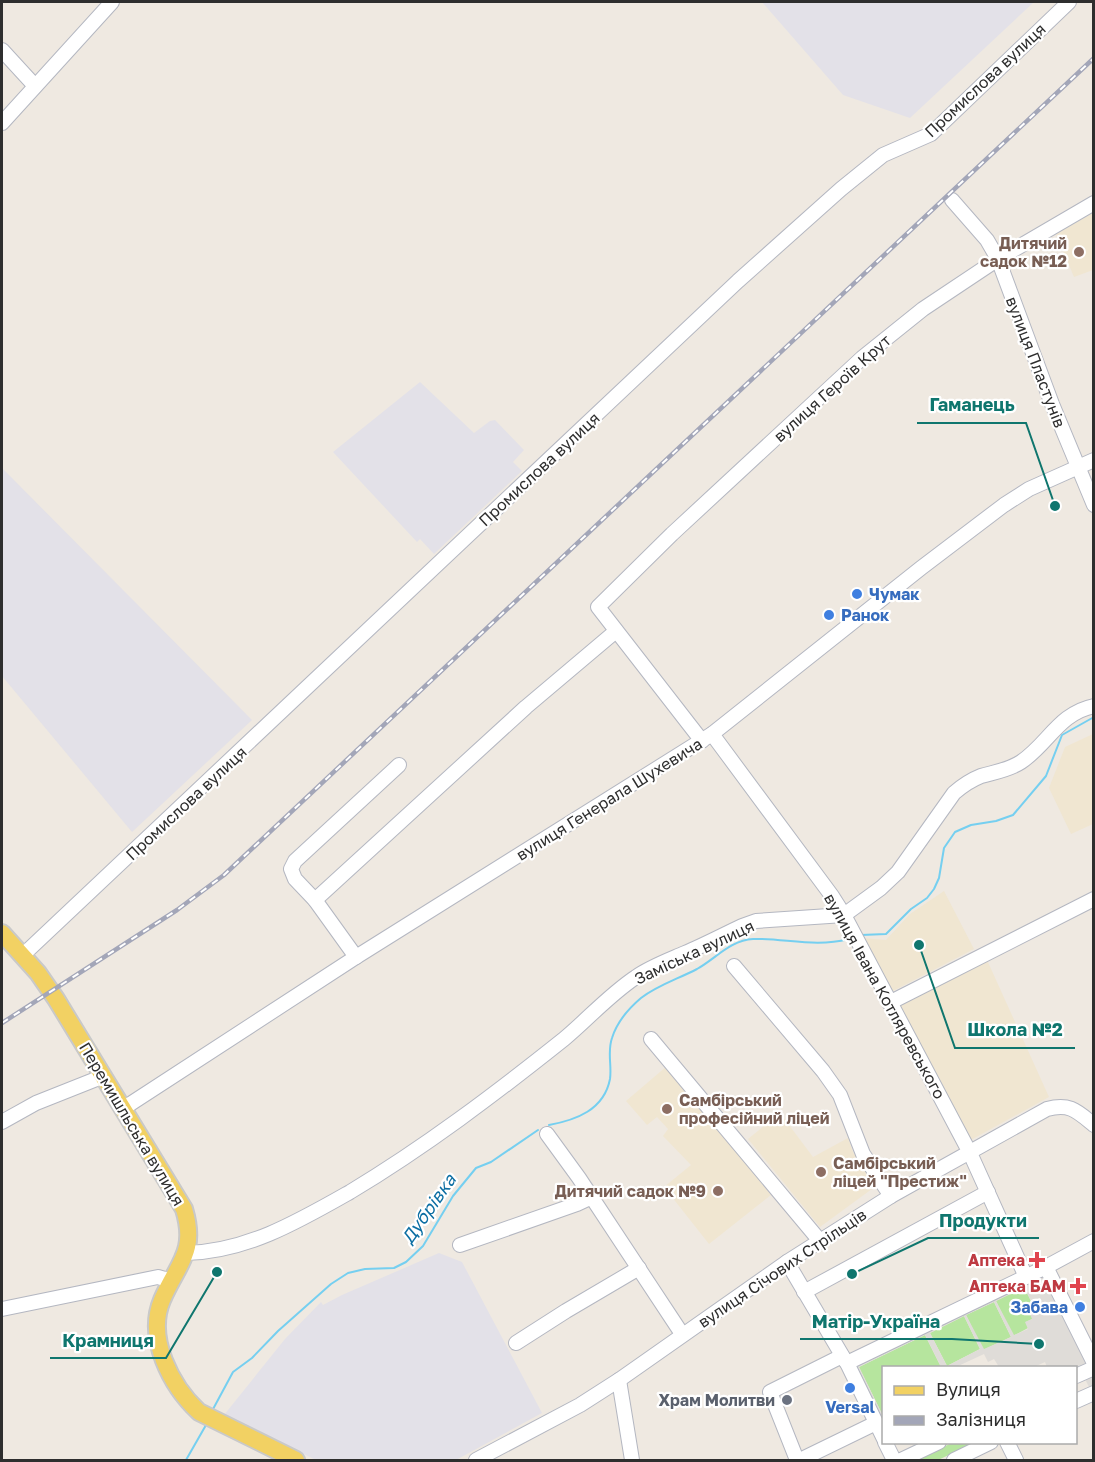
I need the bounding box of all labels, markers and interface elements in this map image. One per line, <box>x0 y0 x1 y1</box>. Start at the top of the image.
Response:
street label: Промислова вулиця <box>920 19 1050 141</box>
place label: Дитячий садок №12 <box>980 233 1067 271</box>
marker: Дитячий садок №12 <box>1072 245 1086 259</box>
street label: вулиця Пластунів <box>1002 294 1070 430</box>
street label: вулиця Героїв Крут <box>769 330 895 446</box>
callout: Гаманець <box>917 387 1026 423</box>
text: Гаманець <box>929 393 1015 415</box>
street label: Промислова вулиця <box>474 408 604 530</box>
place label: Чумак <box>869 584 920 604</box>
marker: Чумак <box>850 587 864 601</box>
place label: Ранок <box>841 605 890 625</box>
marker: Ранок <box>822 608 836 622</box>
street label: вулиця Генерала Шухевича <box>512 733 706 865</box>
street label: Промислова вулиця <box>121 742 251 864</box>
street label: вулиця Івана Котляревського <box>820 890 950 1102</box>
street label: Заміська вулиця <box>631 915 757 989</box>
callout: Школа №2 <box>955 1012 1075 1048</box>
text: Школа №2 <box>967 1018 1063 1040</box>
street label: Перемишльська вулиця <box>75 1039 189 1209</box>
place label: Самбірський професійний ліцей <box>679 1090 830 1128</box>
marker: Самбірський професійний ліцей <box>660 1102 674 1116</box>
place label: Самбірський ліцей "Престиж" <box>833 1153 967 1191</box>
marker: Самбірський ліцей "Престиж" <box>814 1165 828 1179</box>
water label: Дубрівка <box>396 1169 461 1248</box>
place label: Дитячий садок №9 <box>555 1181 706 1201</box>
marker: Дитячий садок №9 <box>711 1184 725 1198</box>
callout: Продукти <box>928 1202 1039 1238</box>
street label: вулиця Січових Стрільців <box>694 1204 870 1332</box>
text: Продукти <box>939 1209 1027 1231</box>
place label: Аптека <box>968 1250 1025 1270</box>
marker: Аптека <box>1030 1253 1044 1267</box>
place label: Аптека БАМ <box>969 1276 1066 1296</box>
marker: Аптека БАМ <box>1071 1279 1085 1293</box>
place label: Забава <box>1011 1297 1068 1317</box>
marker: Забава <box>1073 1300 1087 1314</box>
callout: Матір-Україна <box>800 1303 952 1339</box>
text: Матір-Україна <box>812 1310 940 1332</box>
callout: Крамниця <box>50 1322 166 1358</box>
text: Крамниця <box>62 1329 154 1351</box>
legend <box>882 1366 1077 1444</box>
text: Вулиця <box>936 1378 1001 1400</box>
marker: Versal <box>843 1381 857 1395</box>
place label: Храм Молитви <box>659 1390 775 1410</box>
marker: Храм Молитви <box>780 1393 794 1407</box>
place label: Versal <box>825 1397 875 1417</box>
text: Залізниця <box>936 1408 1026 1430</box>

